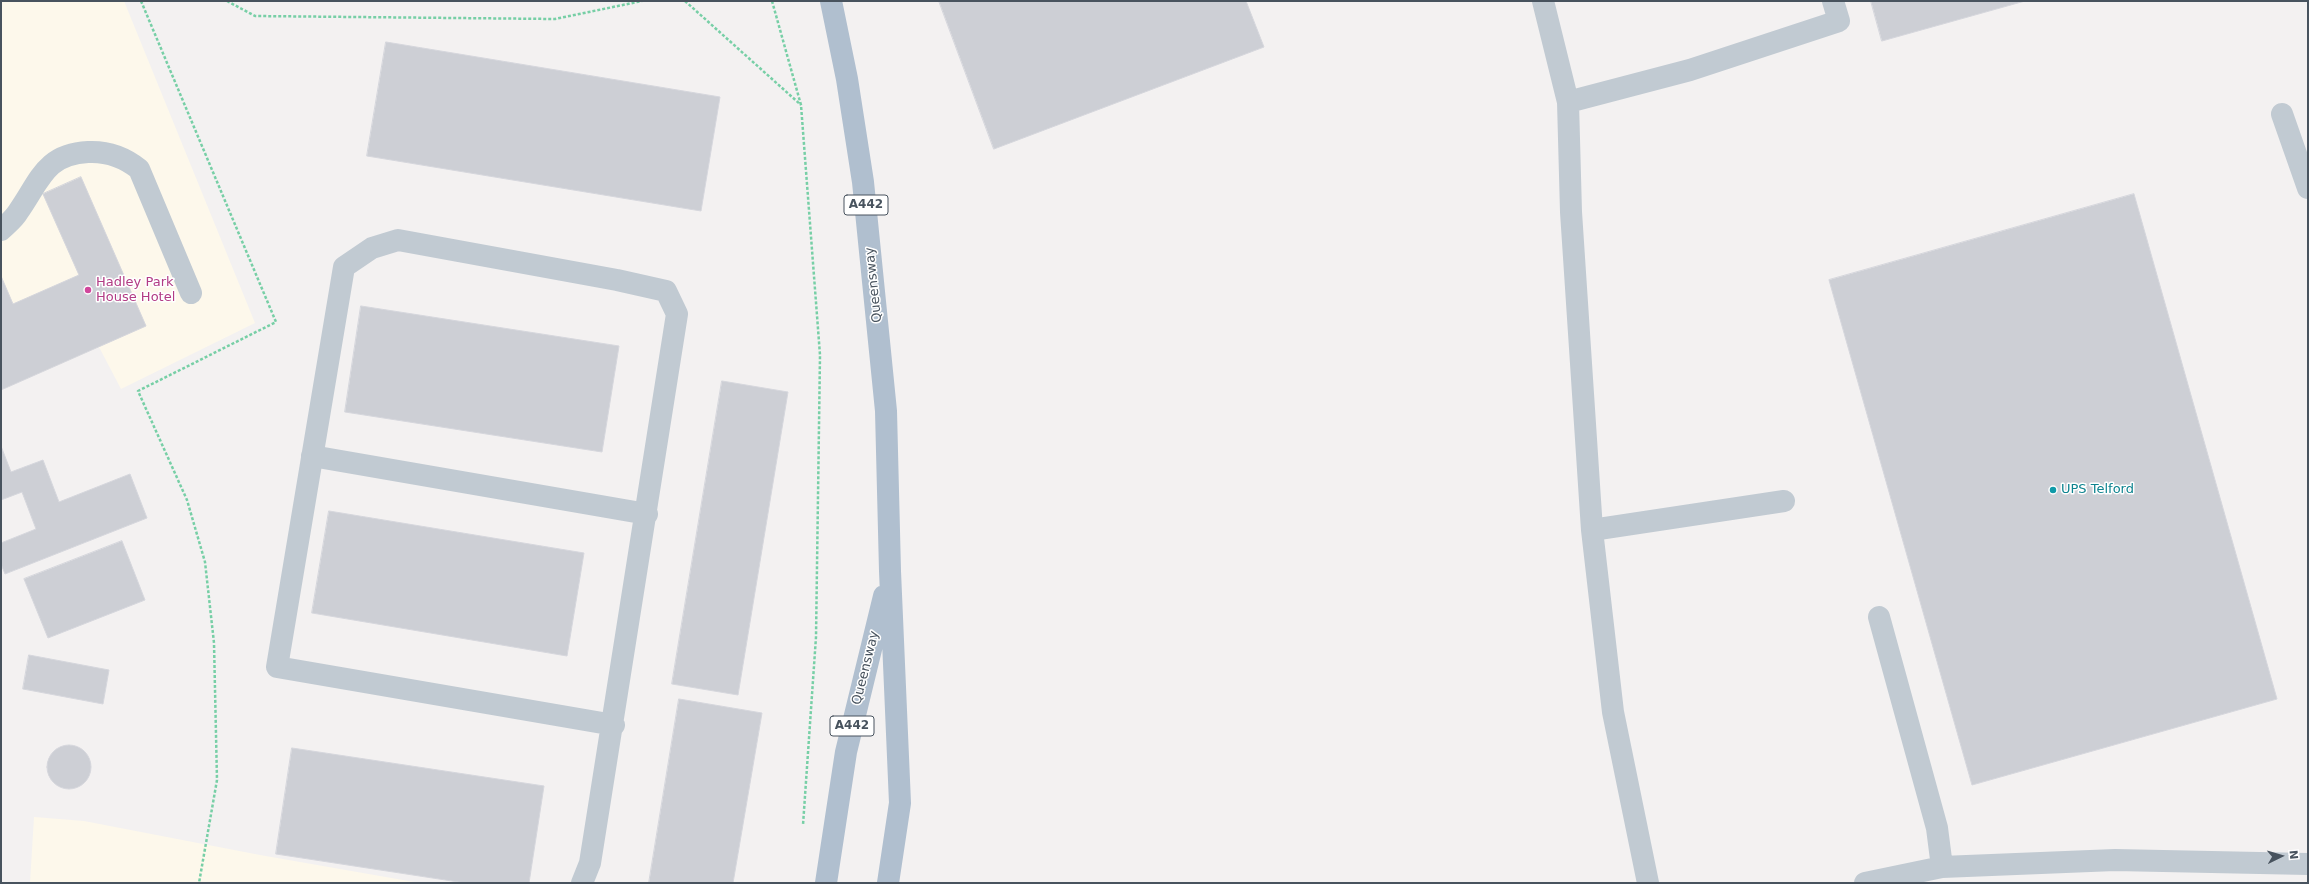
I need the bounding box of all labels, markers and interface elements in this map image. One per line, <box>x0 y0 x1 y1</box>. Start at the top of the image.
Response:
road number: A442 <box>844 195 888 215</box>
street label: Queensway <box>862 247 886 323</box>
place label: Hadley Park House Hotel <box>96 275 175 306</box>
marker: Hadley Park House Hotel <box>83 285 93 295</box>
place label: UPS Telford <box>2061 482 2134 498</box>
marker: UPS Telford <box>2048 485 2058 495</box>
street label: Queensway <box>849 629 883 707</box>
road number: A442 <box>830 716 874 736</box>
north arrow <box>2261 836 2301 876</box>
text: N <box>2287 850 2300 860</box>

